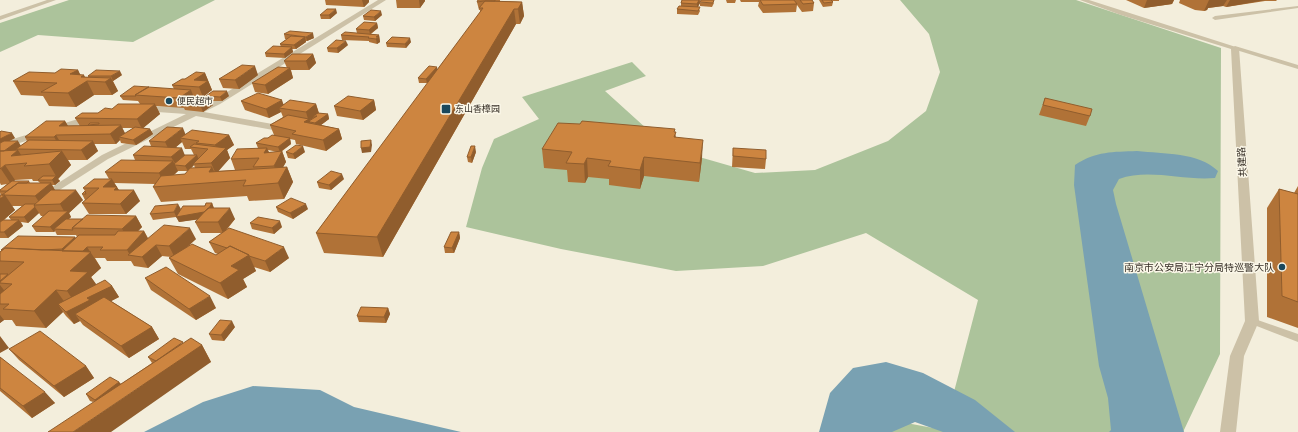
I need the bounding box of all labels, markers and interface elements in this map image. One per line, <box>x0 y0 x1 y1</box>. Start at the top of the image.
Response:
marker: 便民超市 <box>164 96 174 106</box>
place label: 便民超市 <box>177 96 213 106</box>
marker: 东山香樟园 <box>440 103 452 115</box>
place label: 东山香樟园 <box>455 103 500 114</box>
street label: 共建路 <box>1235 147 1249 177</box>
place label: 南京市公安局江宁分局特巡警大队 <box>1124 262 1274 273</box>
marker: 南京市公安局江宁分局特巡警大队 <box>1277 262 1287 272</box>

